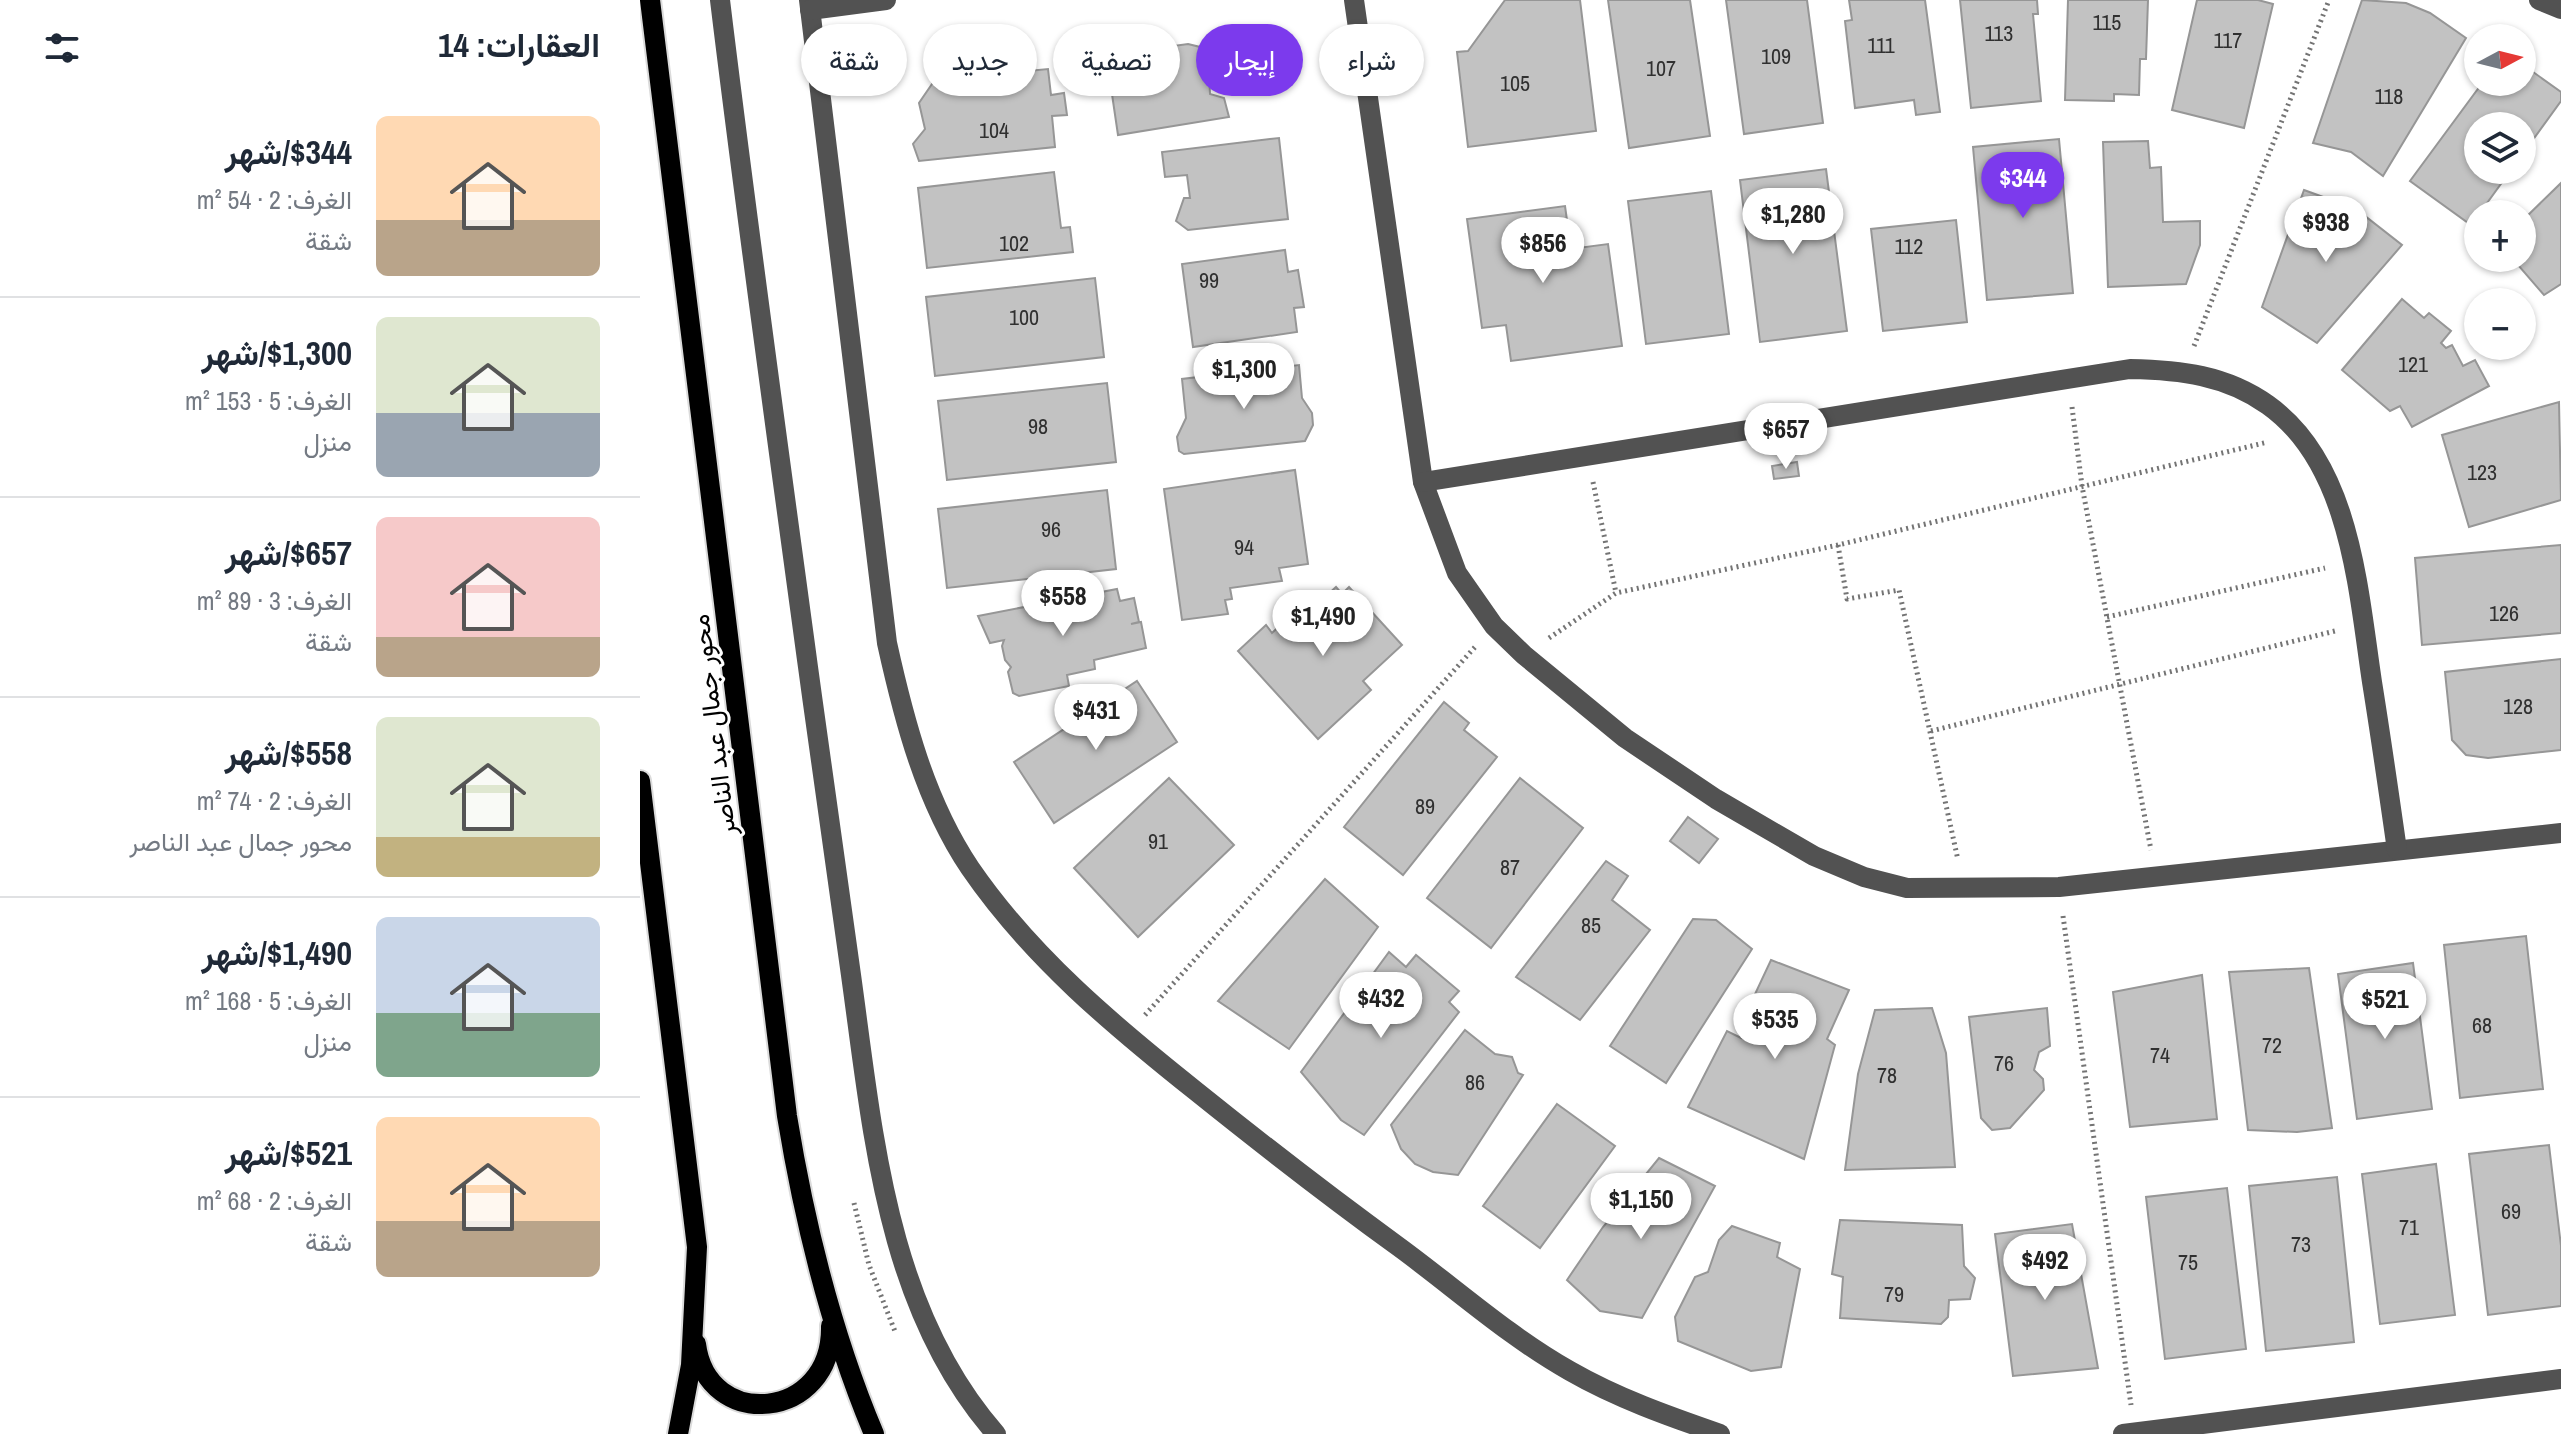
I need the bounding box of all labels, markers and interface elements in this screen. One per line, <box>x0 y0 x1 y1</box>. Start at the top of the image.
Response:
house number: 115 <box>2093 7 2121 37</box>
house number: 113 <box>1985 18 2013 48</box>
text: العقارات: 14 <box>438 22 600 68</box>
chip: شقة <box>801 24 907 96</box>
chip: جديد <box>923 24 1037 96</box>
chip: تصفية <box>1053 24 1180 96</box>
chip: إيجار <box>1196 24 1303 96</box>
chip: شراء <box>1319 24 1424 96</box>
north arrow <box>2464 24 2536 96</box>
map controls <box>2464 24 2536 360</box>
house number: 117 <box>2214 25 2242 55</box>
icon: filters <box>40 26 84 70</box>
house number: 111 <box>1867 30 1895 60</box>
house number: 109 <box>1761 41 1791 71</box>
house number: 107 <box>1646 53 1676 83</box>
house number: 105 <box>1500 68 1530 98</box>
house number: 118 <box>2375 81 2403 111</box>
button: layers <box>2464 112 2536 184</box>
house number: 104 <box>979 115 1009 145</box>
text: $344/شهر <box>225 129 352 175</box>
icon: home <box>440 148 536 244</box>
pin: $344 <box>1976 152 2070 220</box>
text: $344 <box>1999 160 2047 195</box>
text: الغرف: 2 · 54 m² <box>197 182 352 217</box>
pin: $1,280 <box>1728 188 1858 256</box>
text: $1,280 <box>1760 196 1826 231</box>
pin: $938 <box>2279 196 2373 264</box>
button: + <box>2464 200 2536 272</box>
text: $938 <box>2302 204 2350 239</box>
pin: $856 <box>1496 217 1590 285</box>
text: شقة <box>305 223 352 258</box>
text: $856 <box>1519 225 1567 260</box>
house number: 102 <box>999 228 1029 258</box>
house number: 112 <box>1895 231 1923 261</box>
house number: 99 <box>1199 265 1219 295</box>
button: − <box>2464 288 2536 360</box>
house number: 100 <box>1009 302 1039 332</box>
text: $1,300/شهر <box>201 330 352 376</box>
pin: $1,300 <box>1179 343 1309 411</box>
icon: home <box>440 349 536 445</box>
house number: 121 <box>2398 349 2428 379</box>
text: $1,300 <box>1211 351 1277 386</box>
text: الغرف: 5 · 153 m² <box>185 383 352 418</box>
pin: $657 <box>1739 403 1833 471</box>
house number: 98 <box>1028 411 1048 441</box>
text: $657 <box>1762 411 1810 446</box>
text: منزل <box>303 424 352 459</box>
house number: 123 <box>2467 457 2497 487</box>
house number: 96 <box>1041 514 1061 544</box>
text: $657/شهر <box>225 530 352 576</box>
house number: 94 <box>1234 532 1254 562</box>
icon: home <box>440 549 536 645</box>
pin: $558 <box>1016 570 1110 638</box>
text: $558 <box>1039 578 1087 613</box>
text: الغرف: 3 · 89 m² <box>197 583 352 618</box>
pin: $1,490 <box>1258 590 1388 658</box>
text: $1,490 <box>1290 598 1356 633</box>
house number: 126 <box>2489 598 2519 628</box>
street label: محور جمال عبد الناصر <box>682 612 744 839</box>
text: شقة <box>305 624 352 659</box>
pin: $431 <box>1049 684 1143 752</box>
house number: 128 <box>2503 691 2533 721</box>
text: $431 <box>1072 692 1120 727</box>
text: $558/شهر <box>225 730 352 776</box>
icon: home <box>440 749 536 845</box>
text: الغرف: 2 · 74 m² <box>197 783 352 818</box>
house number: 89 <box>1415 791 1435 821</box>
text: محور جمال عبد الناصر <box>129 824 352 859</box>
house number: 91 <box>1148 826 1168 856</box>
house number: 87 <box>1500 852 1520 882</box>
house number: 85 <box>1581 910 1601 940</box>
text: $1,490/شهر <box>201 930 352 976</box>
icon: home <box>440 949 536 1045</box>
pin: $432 <box>1334 972 1428 1040</box>
pin: $521 <box>2338 973 2432 1041</box>
text: $432 <box>1357 980 1405 1015</box>
text: $521 <box>2361 981 2409 1016</box>
text: الغرف: 5 · 168 m² <box>185 983 352 1018</box>
pin: $535 <box>1728 993 1822 1061</box>
text: $535 <box>1751 1001 1799 1036</box>
house number: 68 <box>2472 1010 2492 1040</box>
text: منزل <box>303 1024 352 1059</box>
house number: 72 <box>2262 1030 2282 1060</box>
house number: 74 <box>2150 1040 2170 1070</box>
house number: 76 <box>1994 1048 2014 1078</box>
house number: 78 <box>1877 1060 1897 1090</box>
house number: 86 <box>1465 1067 1485 1097</box>
text: $521/شهر <box>225 1130 352 1176</box>
icon: home <box>440 1149 536 1245</box>
pin: $1,150 <box>1576 1173 1706 1241</box>
text: $1,150 <box>1608 1181 1674 1216</box>
text: الغرف: 2 · 68 m² <box>197 1183 352 1218</box>
house number: 69 <box>2501 1196 2521 1226</box>
house number: 71 <box>2399 1212 2419 1242</box>
text: شقة <box>305 1224 352 1259</box>
house number: 73 <box>2291 1229 2311 1259</box>
pin: $492 <box>1998 1234 2092 1302</box>
text: $492 <box>2021 1242 2069 1277</box>
house number: 75 <box>2178 1247 2198 1277</box>
house number: 79 <box>1884 1279 1904 1309</box>

